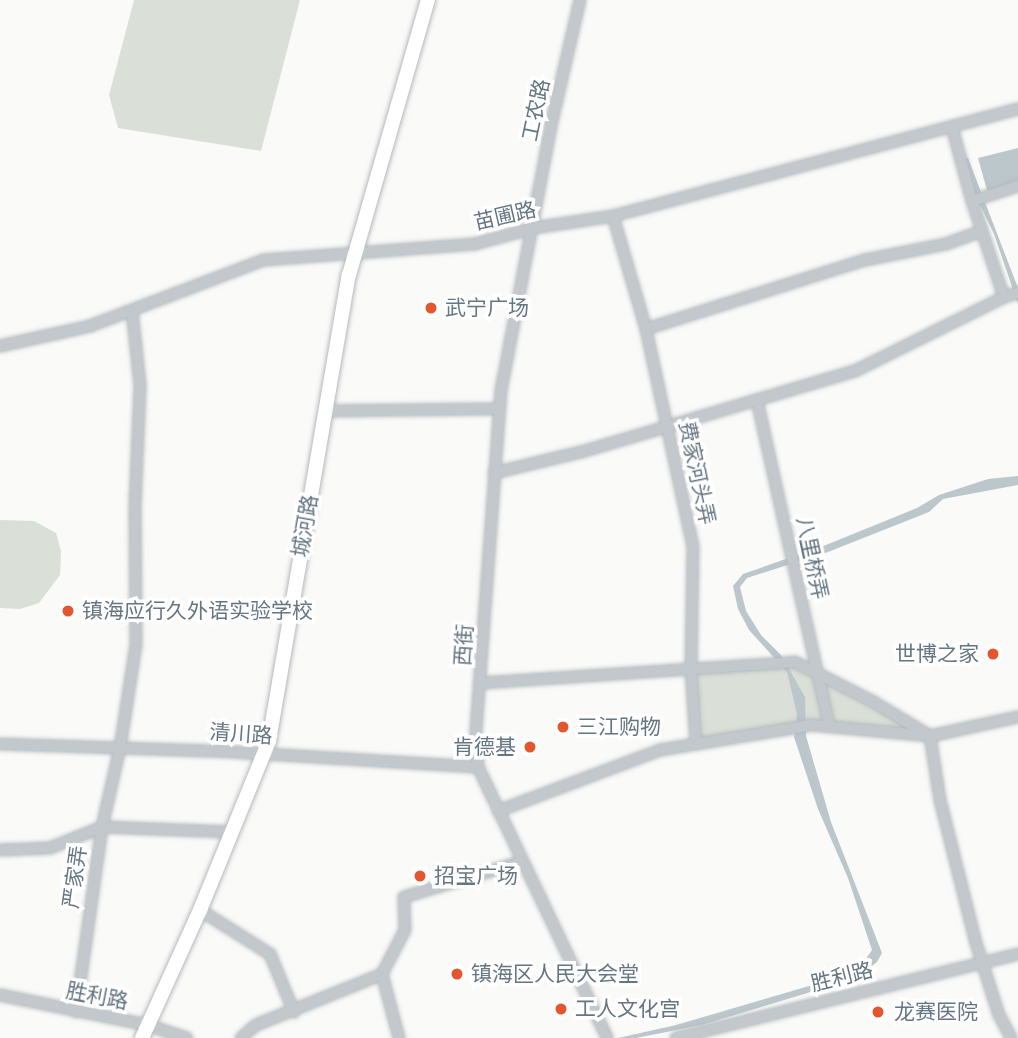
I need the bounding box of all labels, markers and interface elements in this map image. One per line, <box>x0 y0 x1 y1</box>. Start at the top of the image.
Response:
street label: 工农路 <box>517 77 555 143</box>
street label: 苗圃路 <box>471 197 539 235</box>
place label: 武宁广场 <box>445 295 529 321</box>
marker: 武宁广场 <box>423 300 439 316</box>
street label: 费家河头弄 <box>674 419 720 527</box>
street label: 城河路 <box>287 493 323 559</box>
street label: 八里桥弄 <box>791 514 833 602</box>
place label: 镇海应行久外语实验学校 <box>82 598 313 624</box>
marker: 镇海应行久外语实验学校 <box>60 603 76 619</box>
street label: 西街 <box>450 623 478 667</box>
place label: 世博之家 <box>895 641 979 667</box>
marker: 世博之家 <box>985 646 1001 662</box>
place label: 三江购物 <box>577 714 661 740</box>
street label: 清川路 <box>209 719 273 749</box>
marker: 三江购物 <box>555 719 571 735</box>
place label: 肯德基 <box>453 734 516 760</box>
marker: 肯德基 <box>522 739 538 755</box>
street label: 严家弄 <box>58 844 92 910</box>
place label: 招宝广场 <box>434 863 518 889</box>
marker: 招宝广场 <box>412 868 428 884</box>
street label: 胜利路 <box>808 957 876 997</box>
place label: 镇海区人民大会堂 <box>471 961 639 987</box>
marker: 镇海区人民大会堂 <box>449 966 465 982</box>
street label: 胜利路 <box>64 978 130 1014</box>
place label: 工人文化宫 <box>575 996 680 1022</box>
place label: 龙赛医院 <box>894 999 978 1025</box>
marker: 工人文化宫 <box>553 1001 569 1017</box>
marker: 龙赛医院 <box>868 1002 888 1022</box>

